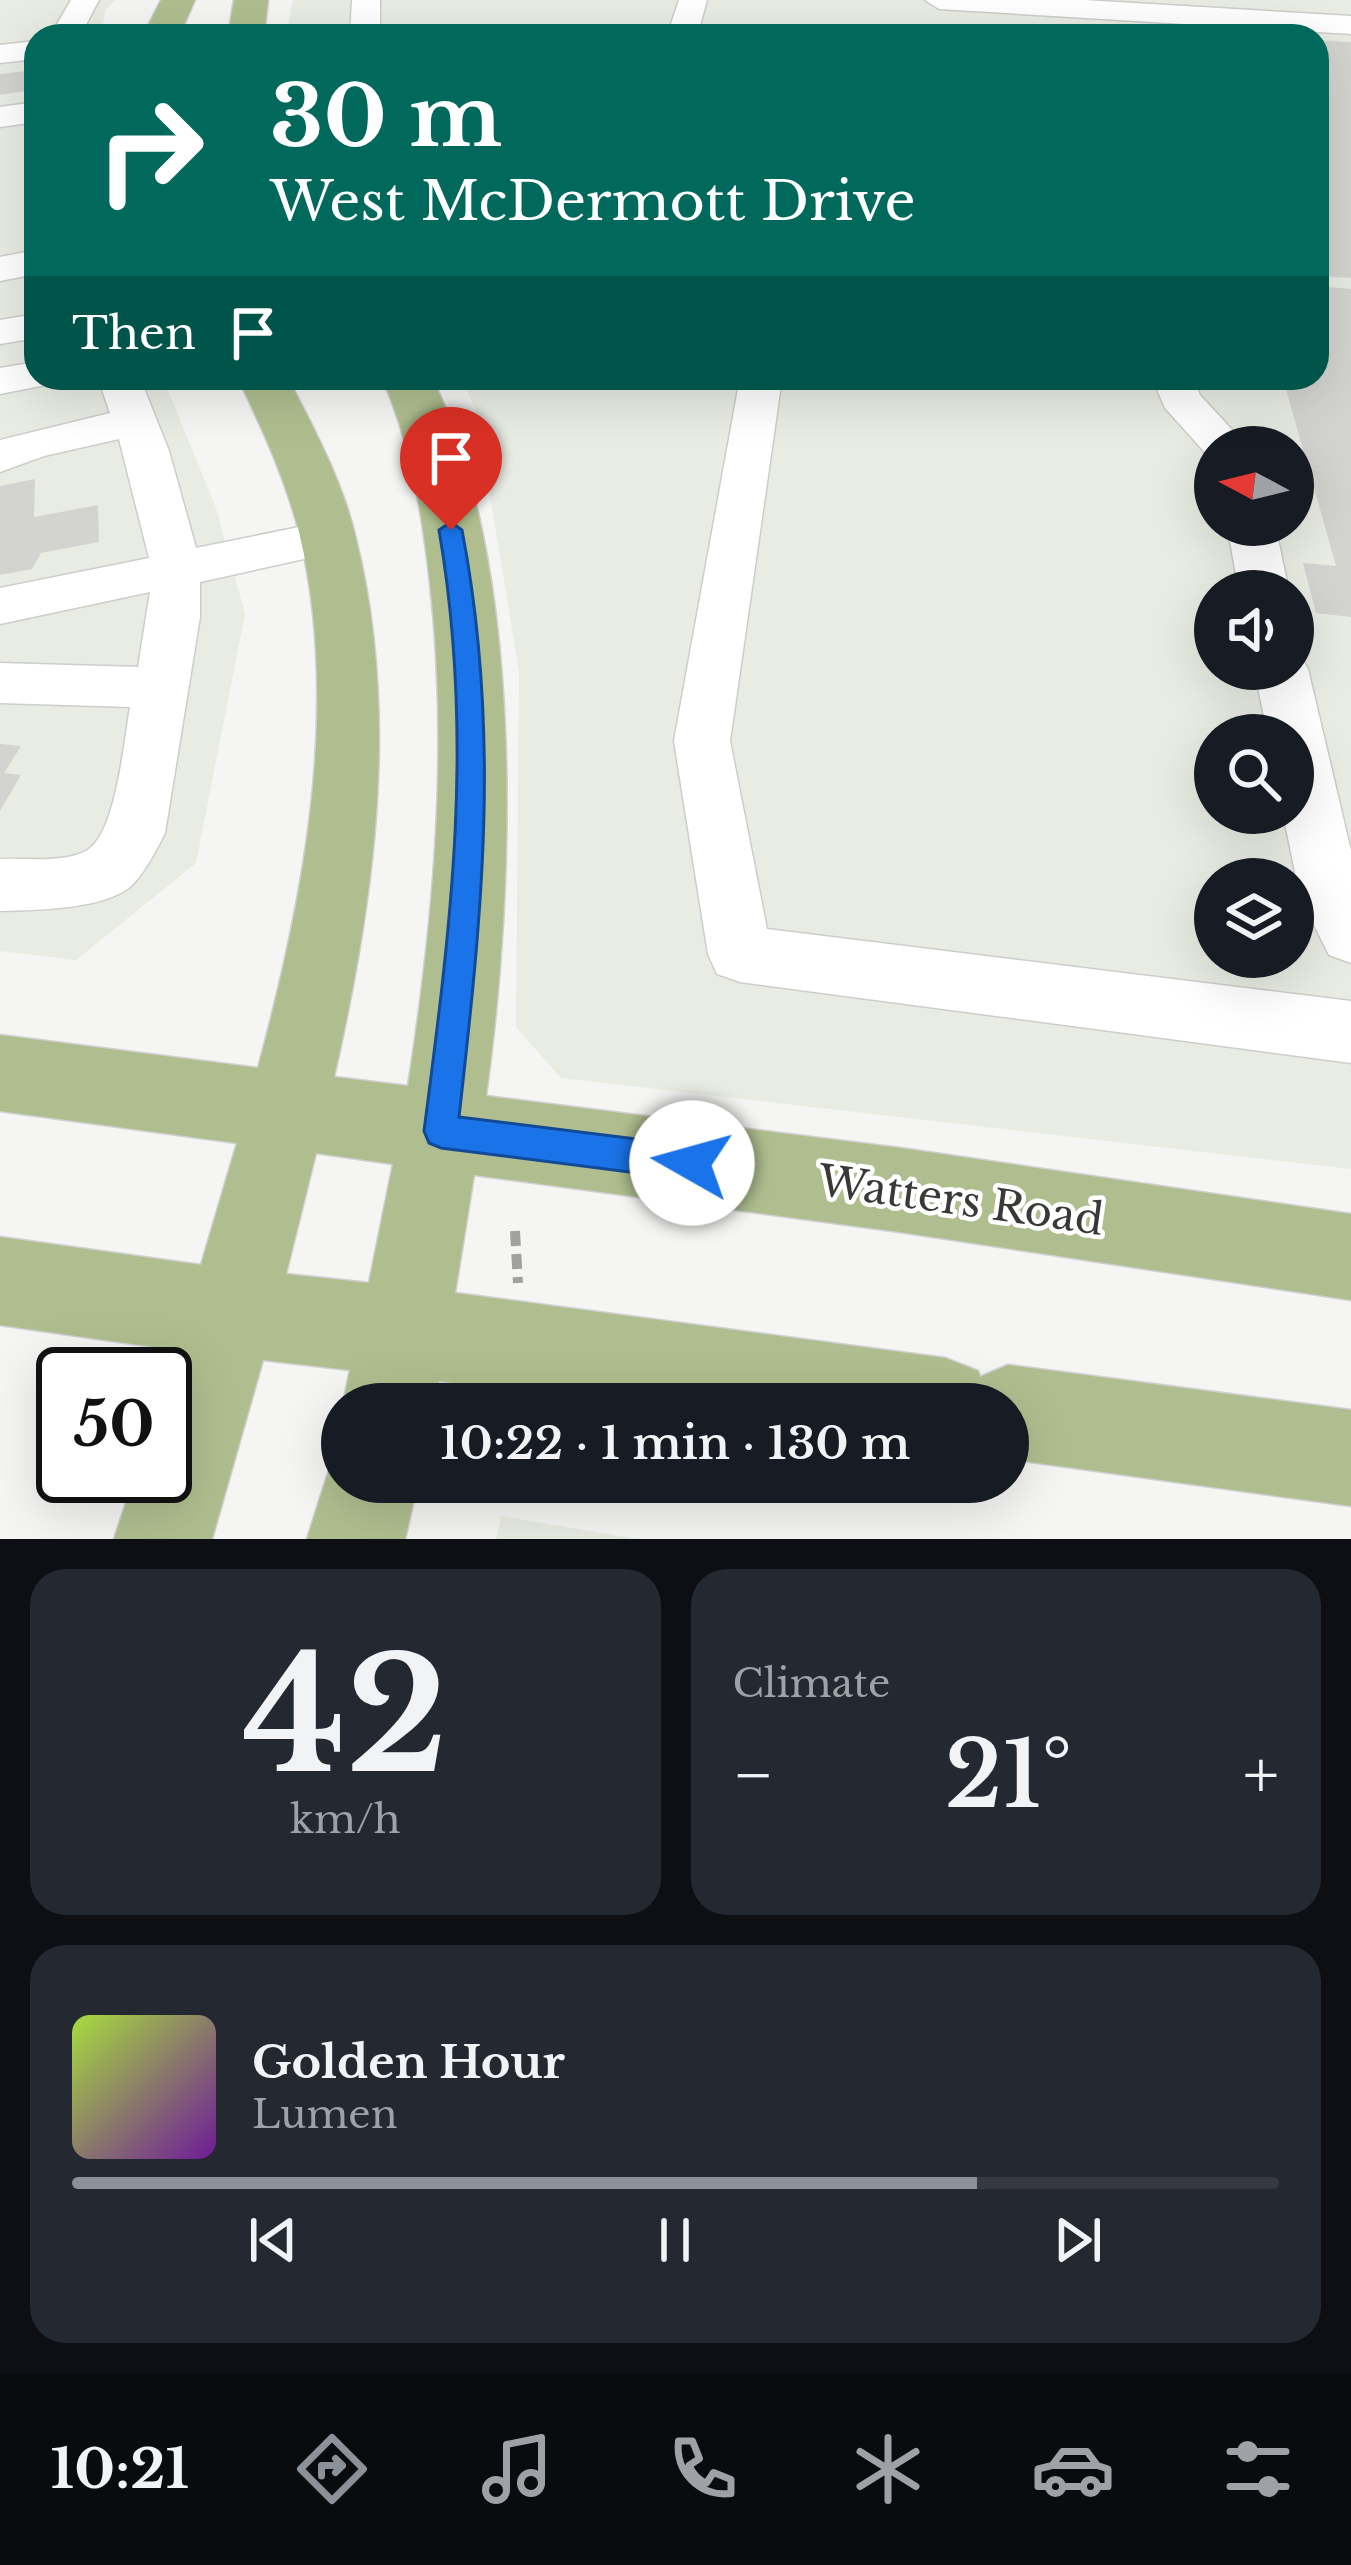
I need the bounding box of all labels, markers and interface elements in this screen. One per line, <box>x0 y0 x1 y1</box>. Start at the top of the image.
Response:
text: 30 m <box>270 65 502 169</box>
icon: right <box>72 72 228 228</box>
text: West McDermott Drive <box>270 168 916 235</box>
icon: arrive <box>220 300 286 366</box>
text: Then <box>72 305 196 361</box>
pin <box>400 407 502 530</box>
icon: arrive <box>418 425 484 491</box>
north arrow <box>1194 426 1314 546</box>
map controls <box>1194 426 1314 978</box>
button: sound <box>1194 570 1314 690</box>
button: search <box>1194 714 1314 834</box>
button: layers <box>1194 858 1314 978</box>
position arrow <box>629 1100 755 1226</box>
street label: Watters Road <box>814 1154 1107 1246</box>
speed limit sign: 50 <box>36 1347 192 1503</box>
text: 10:22 · 1 min · 130 m <box>440 1415 910 1471</box>
text: 42 <box>243 1620 448 1813</box>
text: Climate <box>733 1659 890 1708</box>
text: 21° <box>945 1720 1072 1831</box>
text: − <box>733 1734 774 1816</box>
text: + <box>1243 1734 1279 1816</box>
text: km/h <box>290 1795 401 1844</box>
text: Golden Hour <box>252 2034 565 2090</box>
text: Lumen <box>252 2090 398 2139</box>
icon: previous <box>240 2207 306 2273</box>
icon: pause <box>642 2207 708 2273</box>
icon: next <box>1045 2207 1111 2273</box>
icon: directions <box>290 2427 374 2511</box>
icon: music <box>475 2427 559 2511</box>
icon: phone <box>661 2427 745 2511</box>
icon: climate <box>846 2427 930 2511</box>
icon: car <box>1031 2427 1115 2511</box>
icon: filters <box>1216 2427 1300 2511</box>
text: 10:21 <box>51 2436 189 2503</box>

